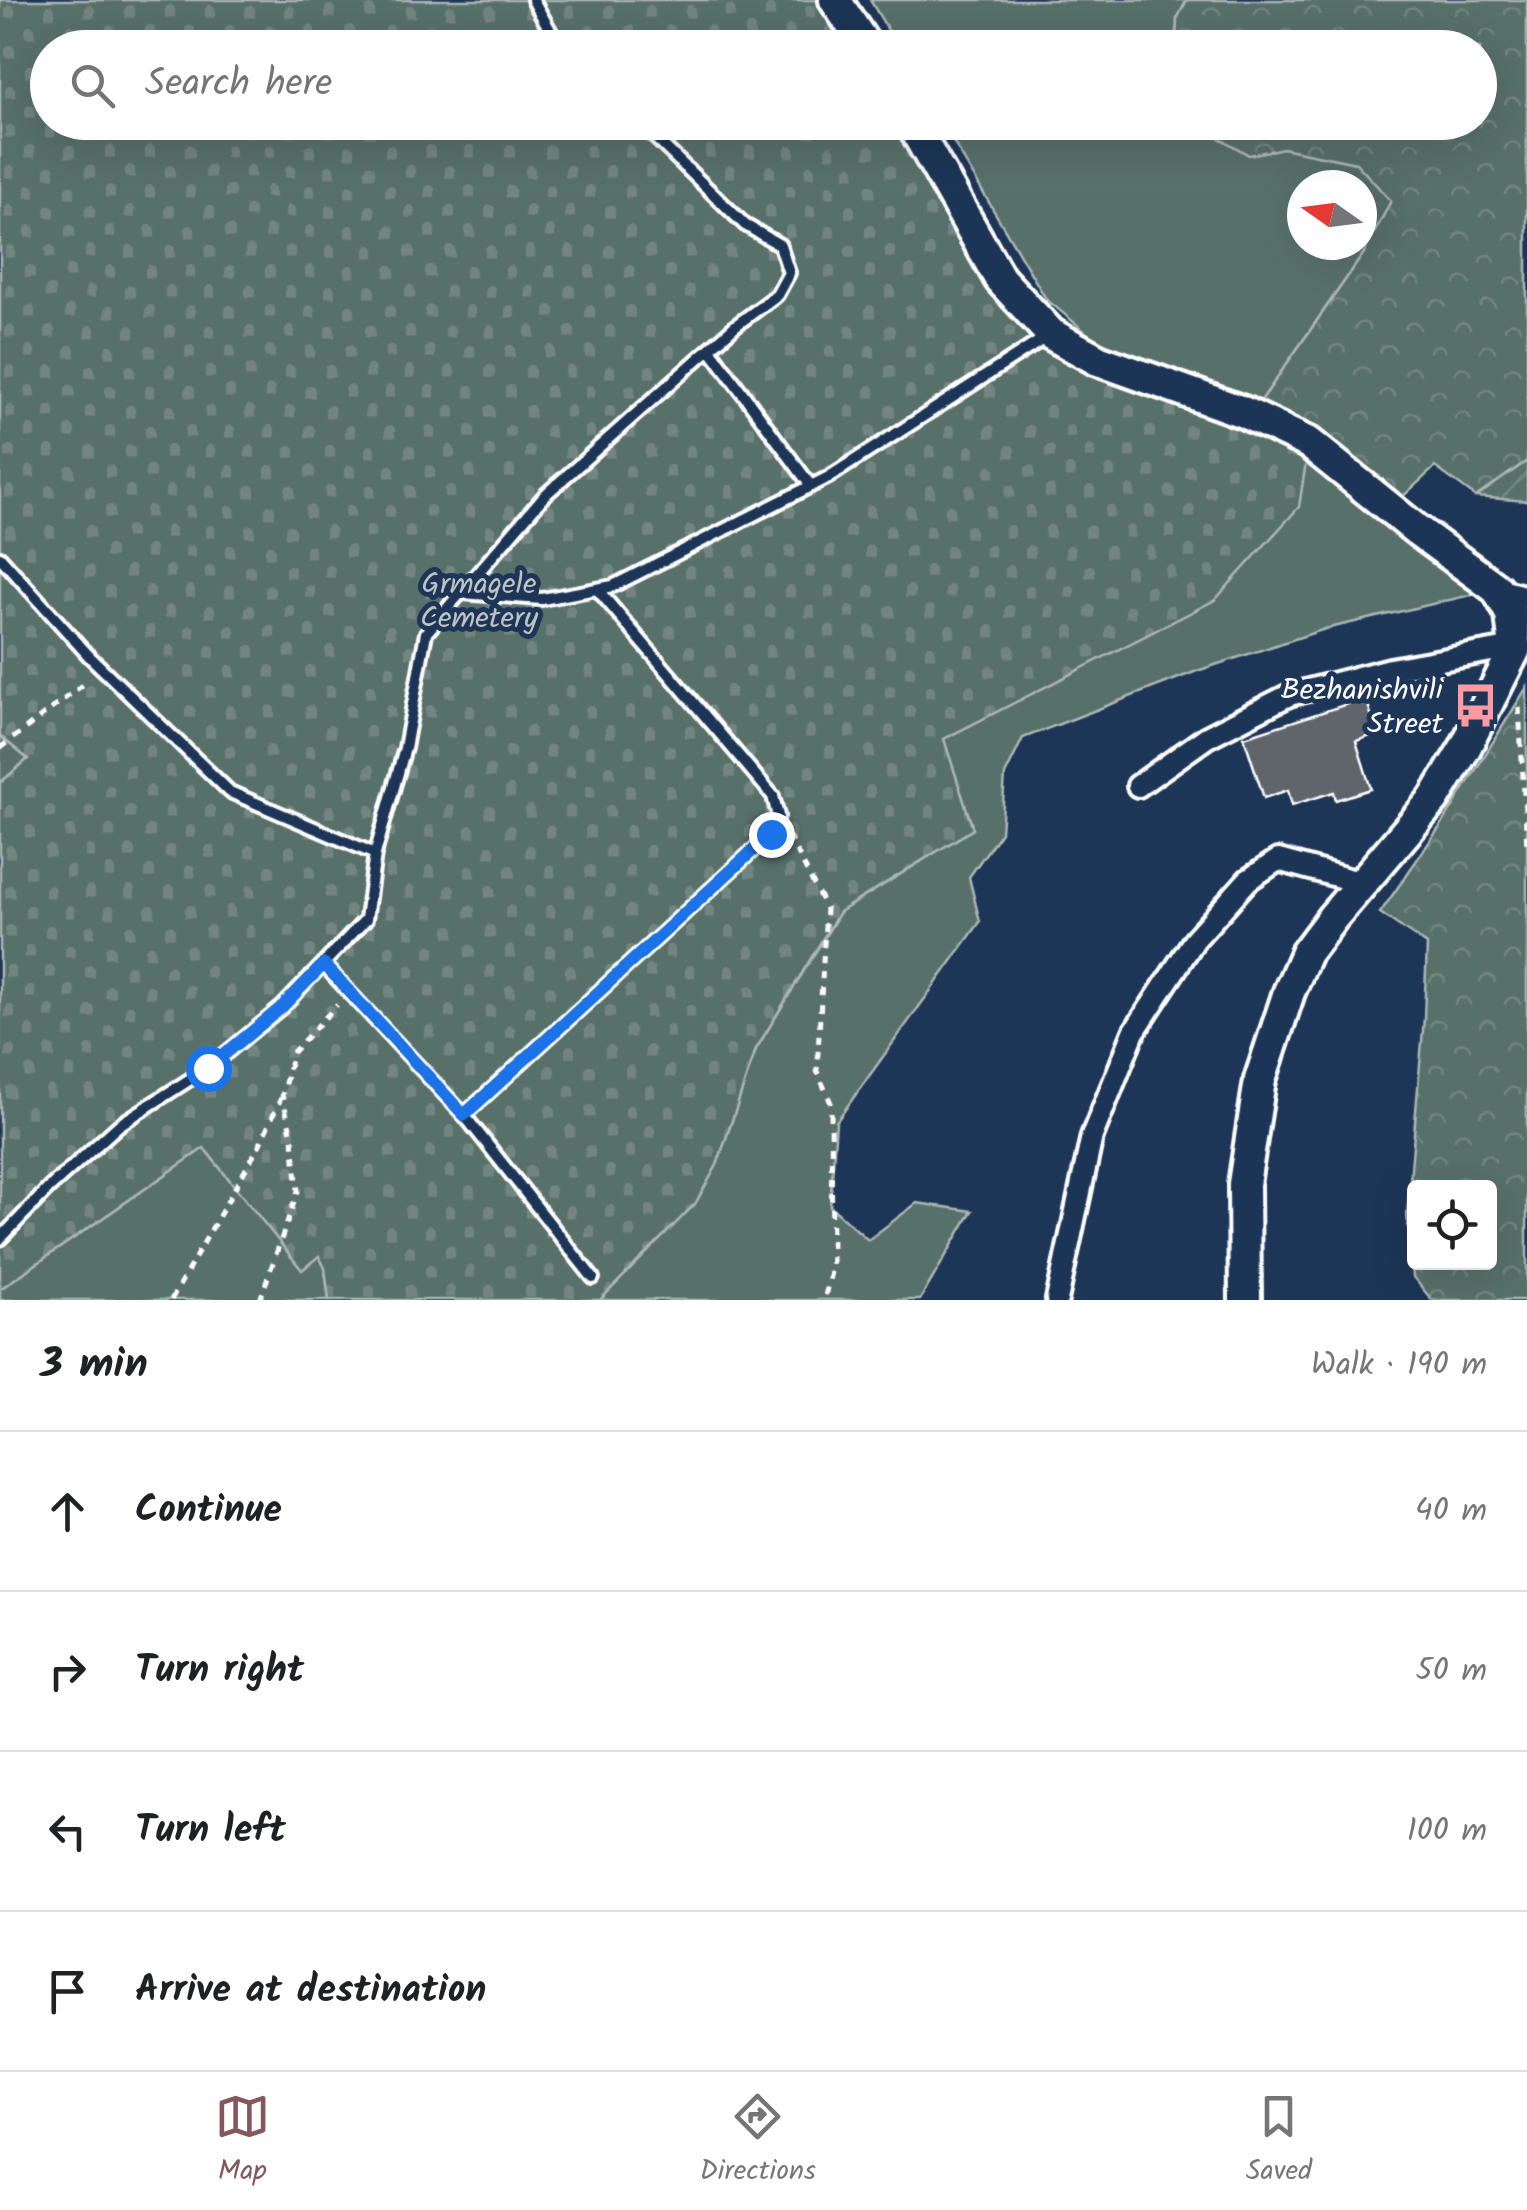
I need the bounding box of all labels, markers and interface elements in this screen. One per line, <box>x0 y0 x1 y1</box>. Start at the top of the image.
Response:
search box <box>30 30 1497 140</box>
text: Search here <box>145 55 332 115</box>
icon: search <box>65 58 120 113</box>
north arrow <box>1287 170 1377 260</box>
park label: Grmagele Cemetery <box>420 561 539 643</box>
place label: Bezhanishvili Street <box>1281 667 1445 749</box>
bus stop icon: Bezhanishvili Street <box>1452 682 1500 730</box>
route end <box>749 812 795 858</box>
route start <box>186 1046 232 1092</box>
map controls <box>1407 1180 1497 1270</box>
button: locate <box>1407 1180 1497 1270</box>
text: 3 min <box>40 1332 148 1399</box>
text: Walk · 190 m <box>1311 1340 1487 1391</box>
text: Continue <box>135 1481 282 1541</box>
icon: ahead <box>40 1484 95 1539</box>
text: 40 m <box>1415 1486 1487 1537</box>
text: Turn right <box>135 1641 304 1701</box>
icon: right <box>40 1644 95 1699</box>
text: 50 m <box>1416 1646 1487 1697</box>
text: Turn left <box>135 1801 286 1861</box>
icon: left <box>40 1804 95 1859</box>
text: 100 m <box>1407 1806 1487 1857</box>
text: Arrive at destination <box>135 1961 486 2021</box>
icon: arrive <box>40 1964 95 2019</box>
tab: Map <box>215 2089 270 2194</box>
tab: Directions <box>700 2089 816 2194</box>
tab: Saved <box>1246 2089 1312 2194</box>

